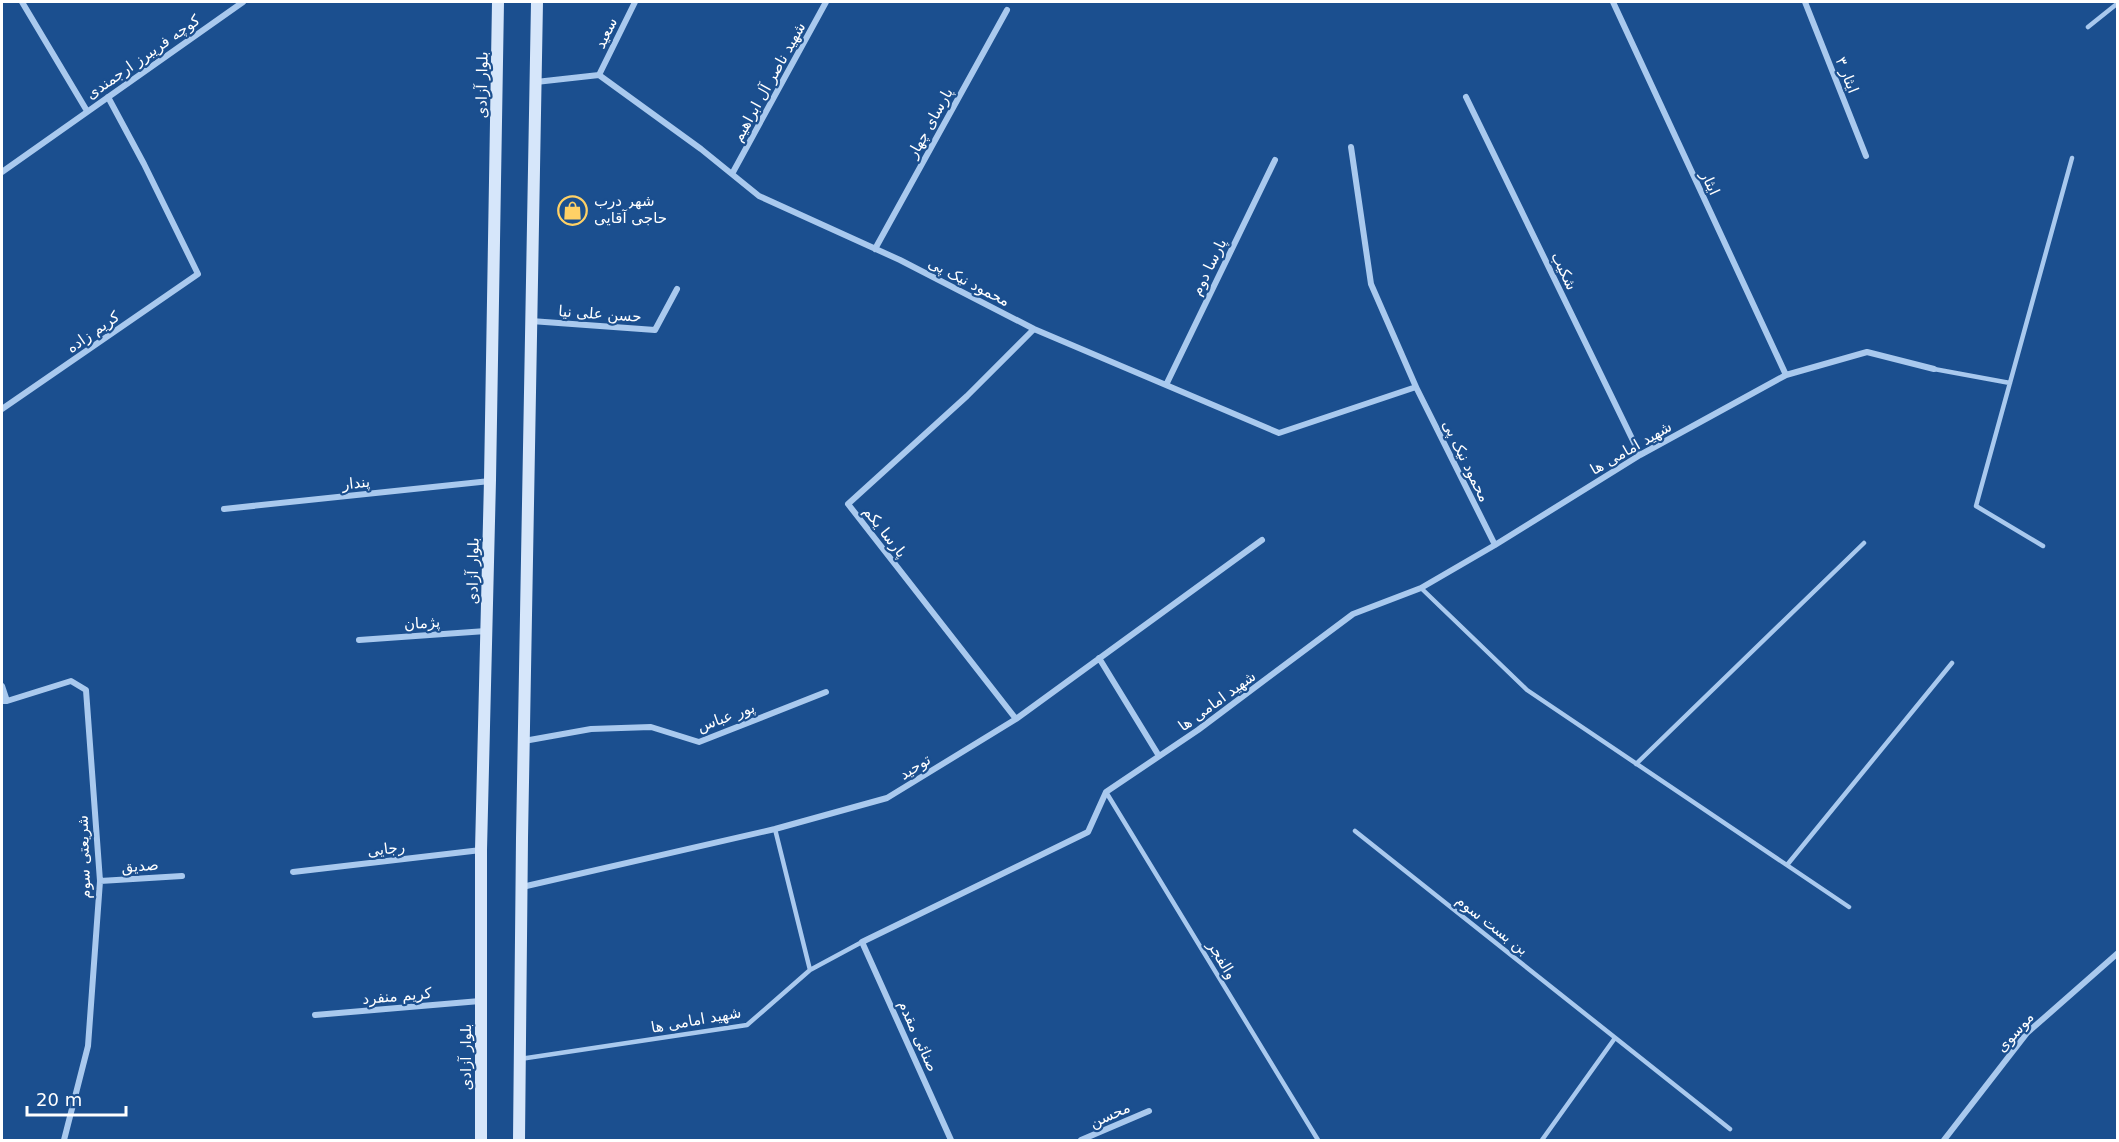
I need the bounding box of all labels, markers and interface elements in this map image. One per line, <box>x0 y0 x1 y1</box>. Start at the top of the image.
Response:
street label: کوچه فریبرز ارجمندی <box>83 10 204 103</box>
street label: سعید <box>591 15 621 51</box>
street label: شهید ناصر آل ابراهیم <box>729 19 809 145</box>
street label: بلوار آزادی <box>472 51 492 119</box>
street label: ایثار ۳ <box>1832 54 1862 96</box>
street label: پارسای چهار <box>903 85 958 163</box>
street label: ایثار <box>1696 167 1723 198</box>
place label: شهر درب حاجی آقایی <box>594 192 667 227</box>
shop icon: شهر درب حاجی آقایی <box>557 194 589 226</box>
street label: پارسا دوم <box>1188 236 1231 299</box>
street label: شکیب <box>1547 249 1581 293</box>
street label: محمود نیک پی <box>925 254 1013 311</box>
street label: حسن علی نیا <box>558 302 642 326</box>
street label: کریم زاده <box>63 307 124 357</box>
street label: محمود نیک پی <box>1437 417 1494 505</box>
street label: شهید امامی ها <box>1587 417 1675 479</box>
street label: پندار <box>340 473 371 495</box>
street label: پارسا یکم <box>859 503 911 562</box>
street label: بلوار آزادی <box>463 537 483 605</box>
street label: پژمان <box>403 613 441 634</box>
street label: شهید امامی ها <box>1175 667 1259 735</box>
street label: پور عباس <box>695 698 758 737</box>
street label: توحید <box>896 750 934 784</box>
street label: شریعتی سوم <box>74 815 94 899</box>
street label: رجایی <box>366 838 406 860</box>
street label: صدیق <box>121 856 159 876</box>
street label: بن بست سوم <box>1452 891 1532 959</box>
street label: والفجر <box>1203 937 1240 982</box>
street label: کریم منفرد <box>362 984 433 1008</box>
street label: صنائی مقدم <box>894 998 942 1074</box>
street label: شهید امامی ها <box>650 1003 742 1037</box>
street label: موسوی <box>1992 1008 2038 1056</box>
street label: بلوار آزادی <box>457 1023 475 1091</box>
scale bar <box>27 1079 126 1117</box>
text: 20 m <box>36 1089 82 1110</box>
street label: محسن <box>1087 1098 1133 1132</box>

